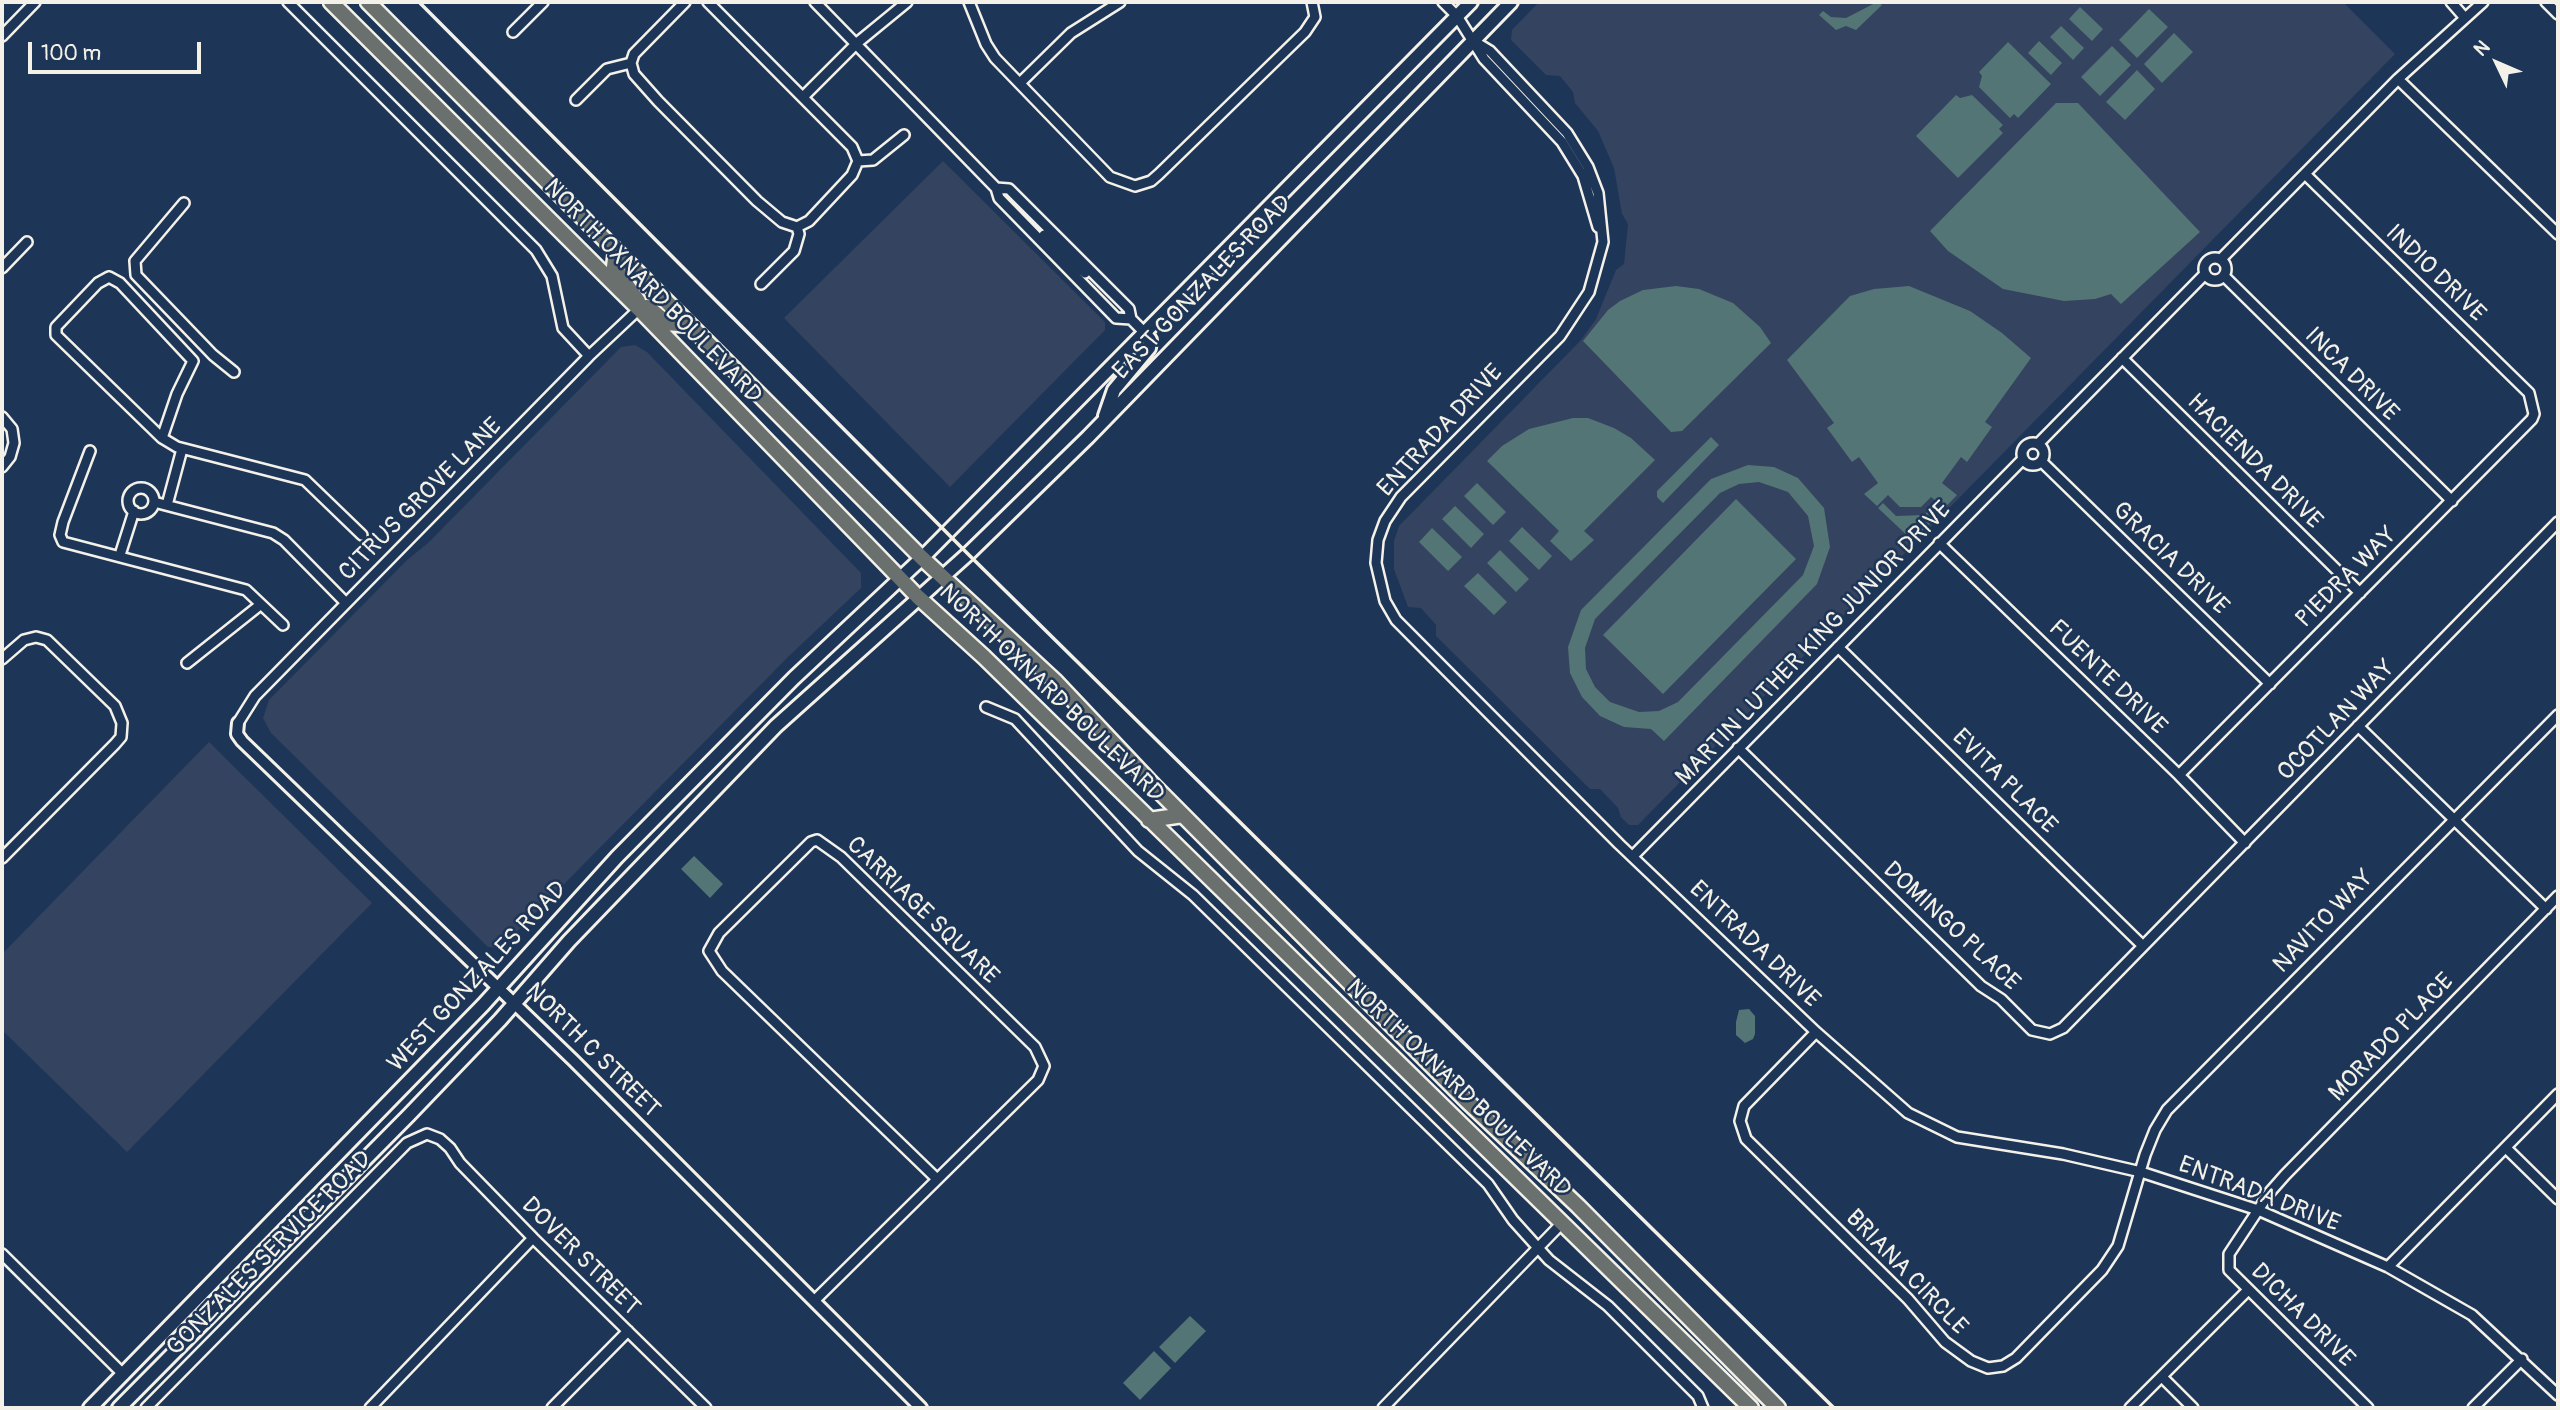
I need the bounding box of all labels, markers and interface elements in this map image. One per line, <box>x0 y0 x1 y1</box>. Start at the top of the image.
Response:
scale bar <box>32 28 205 72</box>
north arrow <box>2462 28 2532 98</box>
text: N <box>2469 35 2495 61</box>
text: 100 m <box>41 40 101 67</box>
street label: NORTH OXNARD BOULEVARD <box>537 174 767 410</box>
street label: EAST GONZALES ROAD <box>1108 190 1298 386</box>
street label: INDIO DRIVE <box>2379 219 2491 329</box>
street label: INCA DRIVE <box>2298 322 2404 428</box>
street label: ENTRADA DRIVE <box>1372 359 1510 503</box>
street label: HACIENDA DRIVE <box>2180 388 2328 536</box>
street label: CITRUS GROVE LANE <box>333 412 509 588</box>
street label: MARTIN LUTHER KING JUNIOR DRIVE <box>1670 496 1958 792</box>
street label: GRACIA DRIVE <box>2106 496 2234 622</box>
street label: PIEDRA WAY <box>2291 522 2403 634</box>
street label: NORTH OXNARD BOULEVARD <box>933 579 1169 809</box>
street label: FUENTE DRIVE <box>2042 614 2172 742</box>
street label: OCOTLAN WAY <box>2272 655 2402 787</box>
street label: EVITA PLACE <box>1946 724 2062 840</box>
street label: CARRIAGE SQUARE <box>840 831 1004 991</box>
street label: DOMINGO PLACE <box>1877 856 2025 998</box>
street label: NAVITO WAY <box>2268 864 2380 980</box>
street label: ENTRADA DRIVE <box>1683 875 1825 1015</box>
street label: WEST GONZALES ROAD <box>382 876 574 1078</box>
street label: MORADO PLACE <box>2324 968 2460 1108</box>
street label: NORTH OXNARD BOULEVARD <box>1340 974 1576 1204</box>
street label: NORTH C STREET <box>519 978 665 1124</box>
street label: GONZALES SERVICE ROAD <box>161 1145 379 1363</box>
street label: ENTRADA DRIVE <box>2174 1151 2344 1239</box>
street label: DOVER STREET <box>515 1192 645 1322</box>
street label: BRIANA CIRCLE <box>1839 1204 1973 1342</box>
street label: DICHA DRIVE <box>2244 1258 2360 1374</box>

